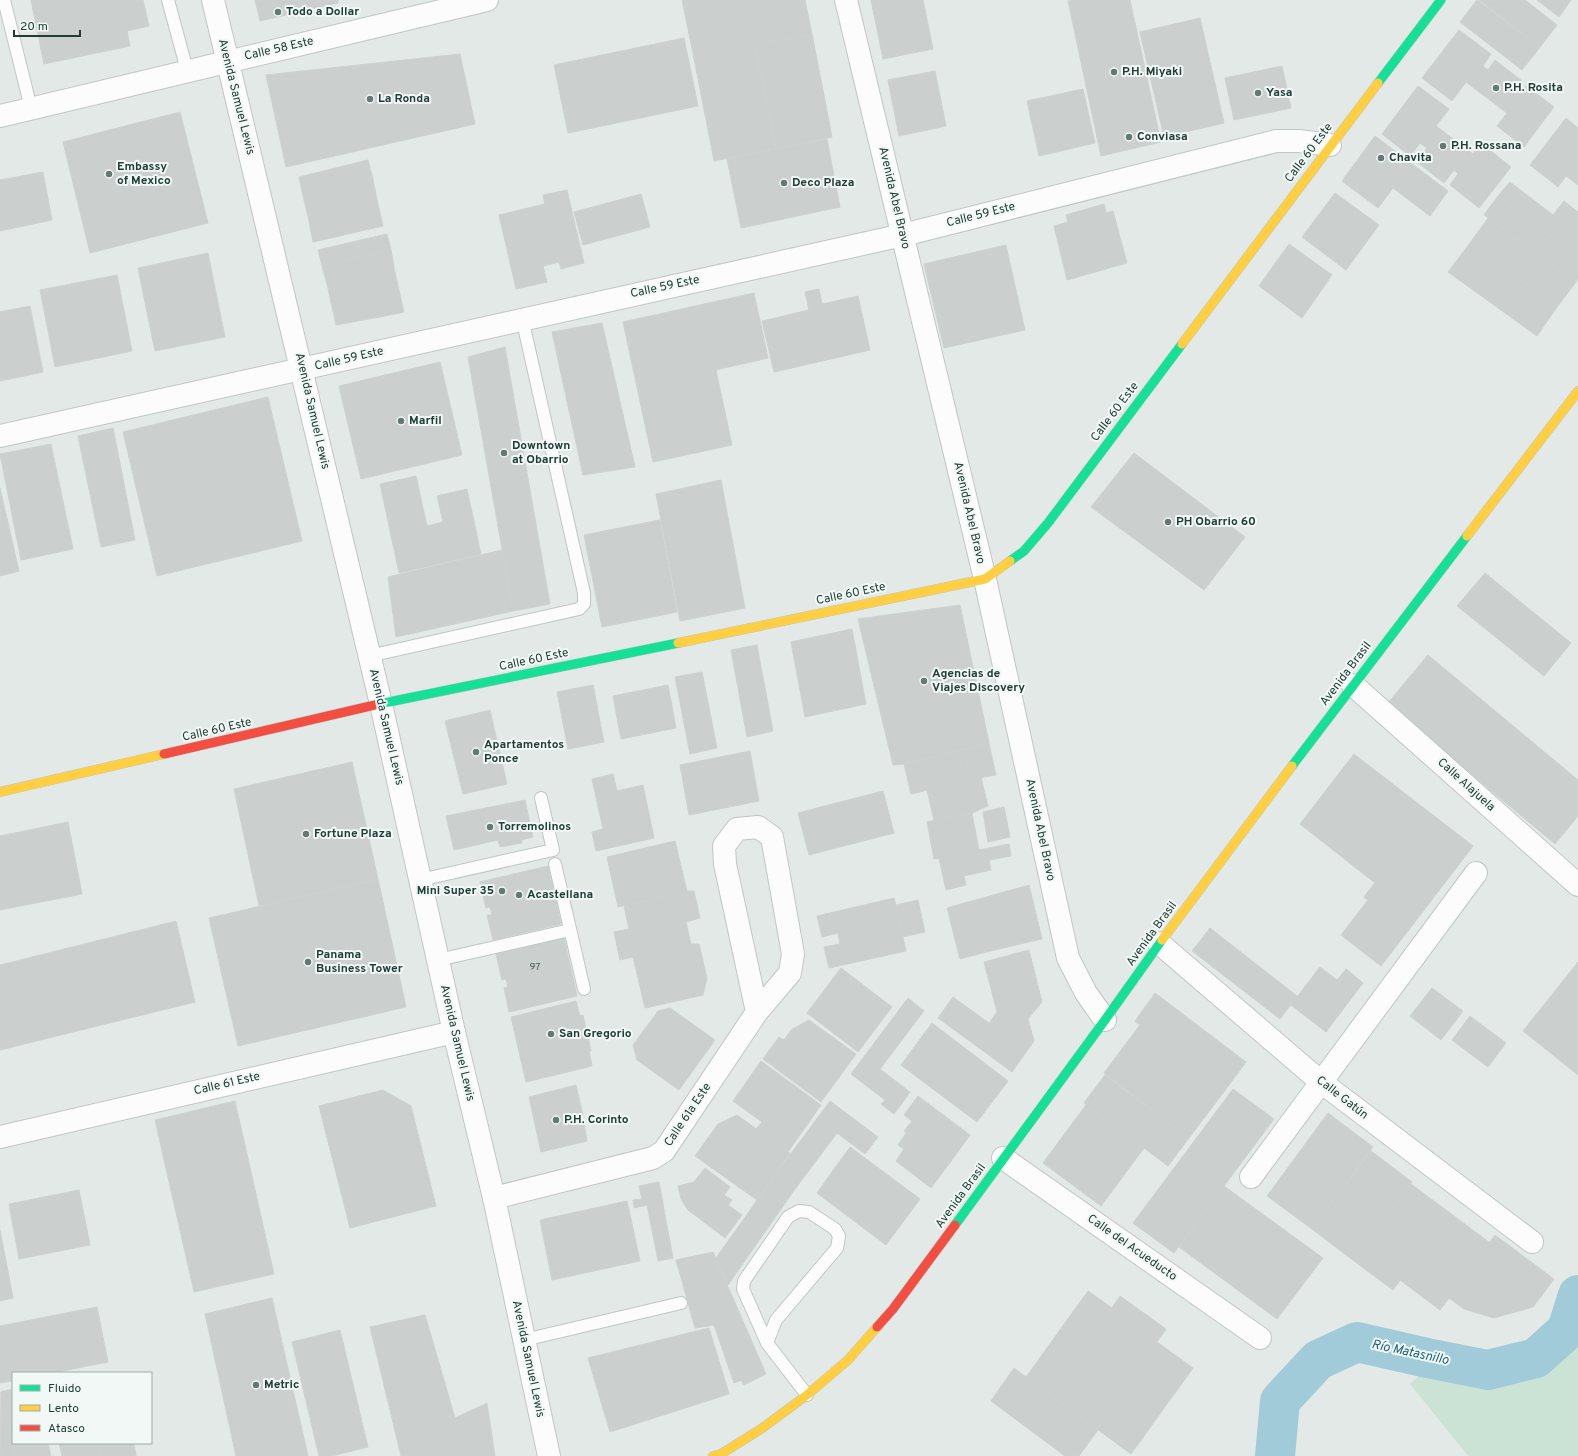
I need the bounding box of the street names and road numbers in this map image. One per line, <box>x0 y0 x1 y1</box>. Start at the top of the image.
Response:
street label: Calle 58 Este <box>243 33 315 65</box>
street label: Avenida Samuel Lewis <box>214 37 258 157</box>
street label: Calle 60 Este <box>1281 120 1337 186</box>
street label: Avenida Abel Bravo <box>874 145 914 251</box>
street label: Calle 59 Este <box>945 199 1017 231</box>
street label: Calle 59 Este <box>629 272 701 302</box>
street label: Calle 59 Este <box>313 343 385 375</box>
street label: Avenida Samuel Lewis <box>291 351 333 471</box>
street label: Calle 60 Este <box>1087 379 1143 445</box>
street label: Avenida Abel Bravo <box>949 460 989 566</box>
street label: Calle 60 Este <box>815 579 887 609</box>
street label: Avenida Brasil <box>1317 639 1375 709</box>
street label: Calle 60 Este <box>498 645 570 675</box>
street label: Avenida Samuel Lewis <box>365 667 407 787</box>
street label: Calle 60 Este <box>181 714 253 746</box>
street label: Calle Alajuela <box>1434 755 1498 815</box>
street label: Avenida Abel Bravo <box>1021 777 1059 883</box>
street label: Avenida Brasil <box>1123 898 1181 970</box>
street label: Avenida Samuel Lewis <box>436 983 478 1103</box>
street label: Calle 61 Este <box>192 1069 262 1099</box>
street label: Calle Gatún <box>1313 1073 1371 1123</box>
street label: Calle 61a Este <box>661 1080 715 1150</box>
street label: Avenida Brasil <box>932 1160 990 1232</box>
street label: Calle del Acueducto <box>1084 1211 1180 1285</box>
street label: Avenida Samuel Lewis <box>508 1299 548 1419</box>

